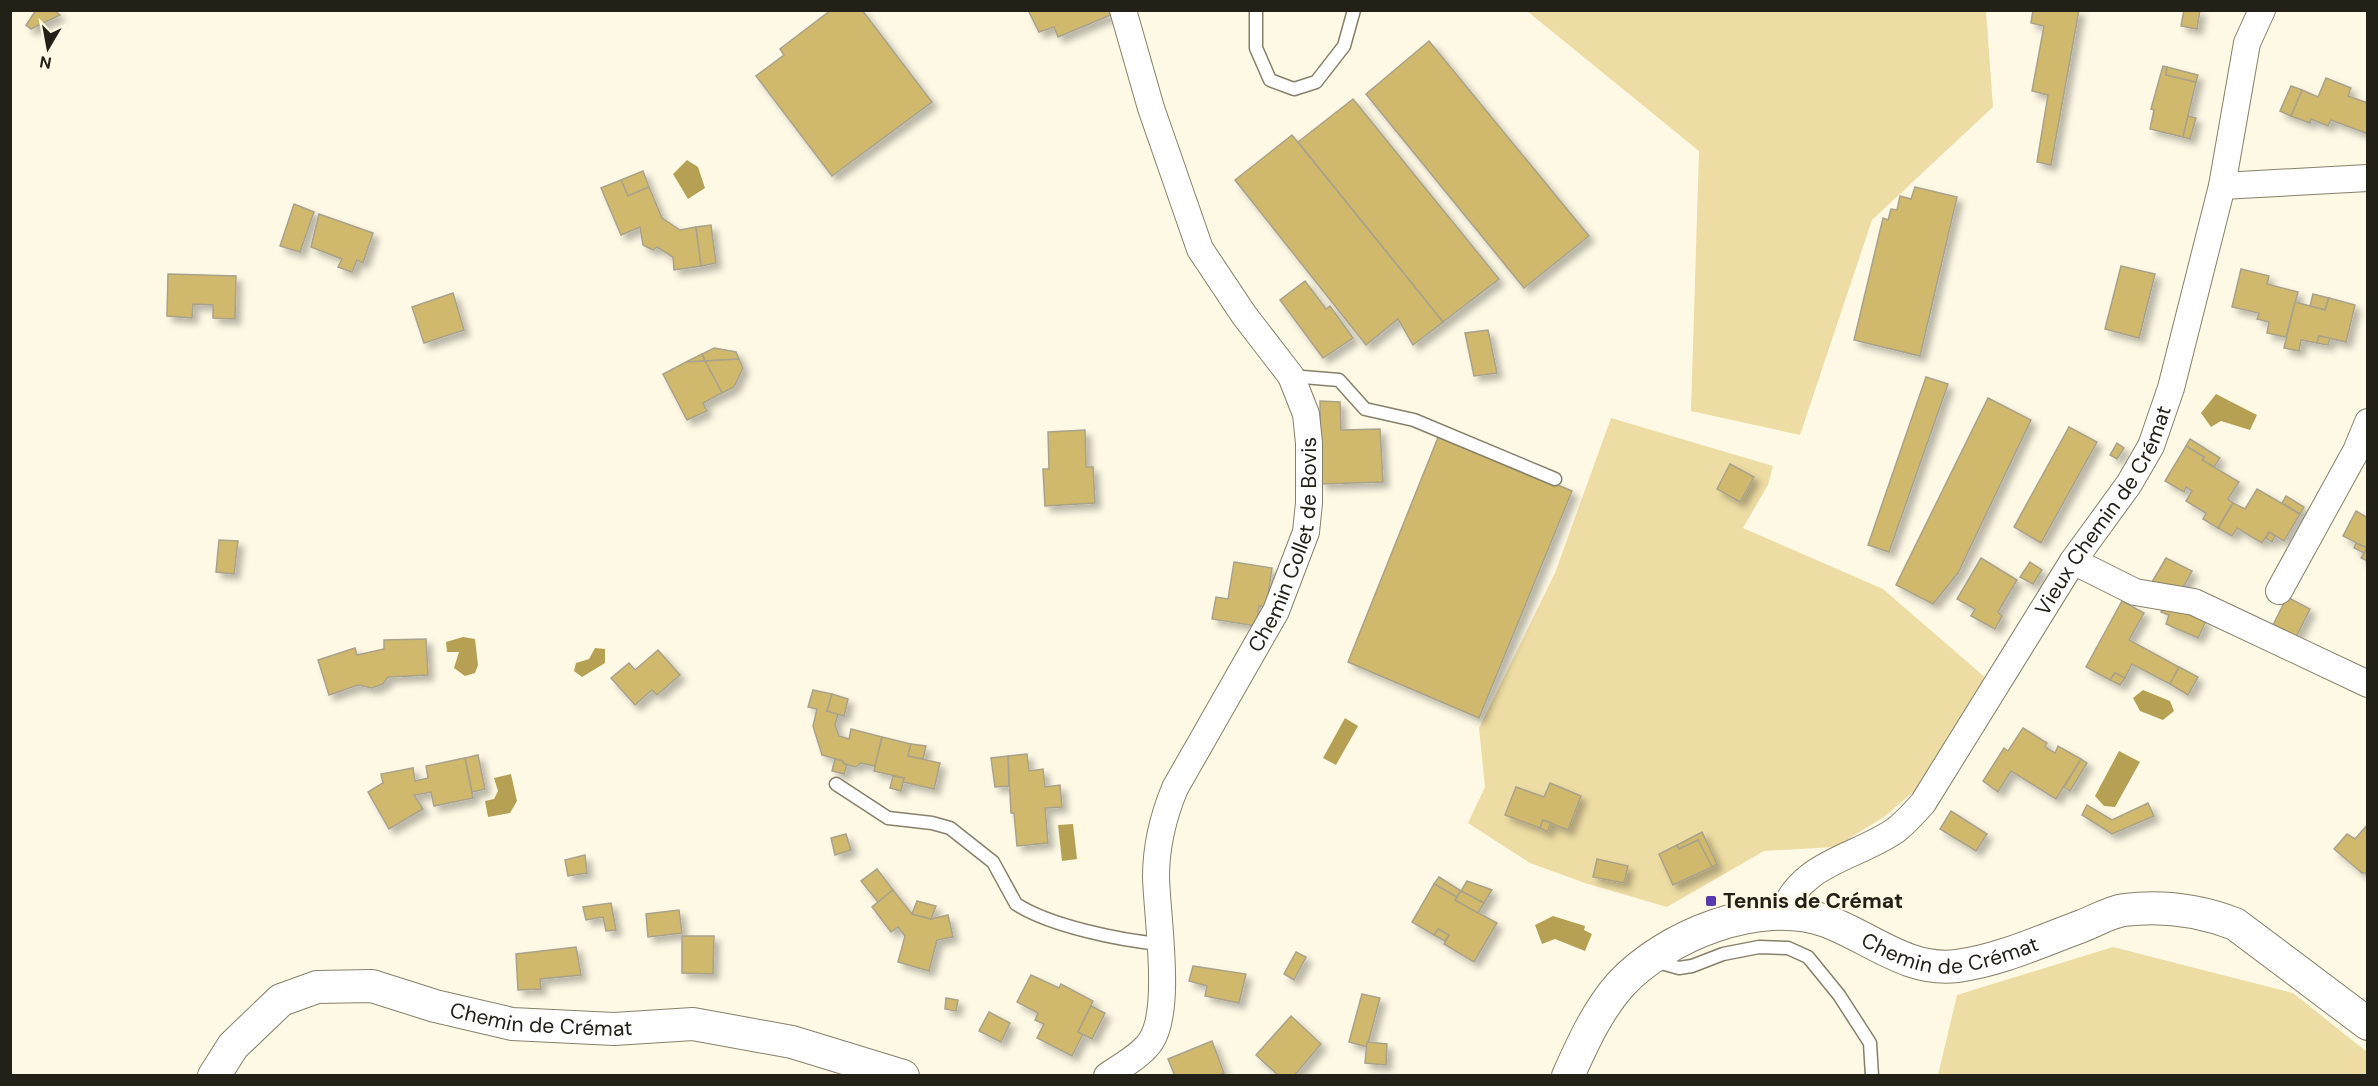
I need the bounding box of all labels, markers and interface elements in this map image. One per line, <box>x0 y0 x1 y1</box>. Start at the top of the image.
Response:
north arrow <box>18 18 78 78</box>
text: N <box>38 51 53 74</box>
street label: Vieux Chemin de Crémat <box>2029 402 2178 621</box>
street label: Chemin Collet de Bovis <box>1241 436 1323 657</box>
place label: Tennis de Crémat <box>1723 887 1903 915</box>
marker: Tennis de Crémat <box>1704 894 1718 908</box>
street label: Chemin de Crémat <box>1856 926 2042 981</box>
street label: Chemin de Crémat <box>447 996 633 1043</box>

